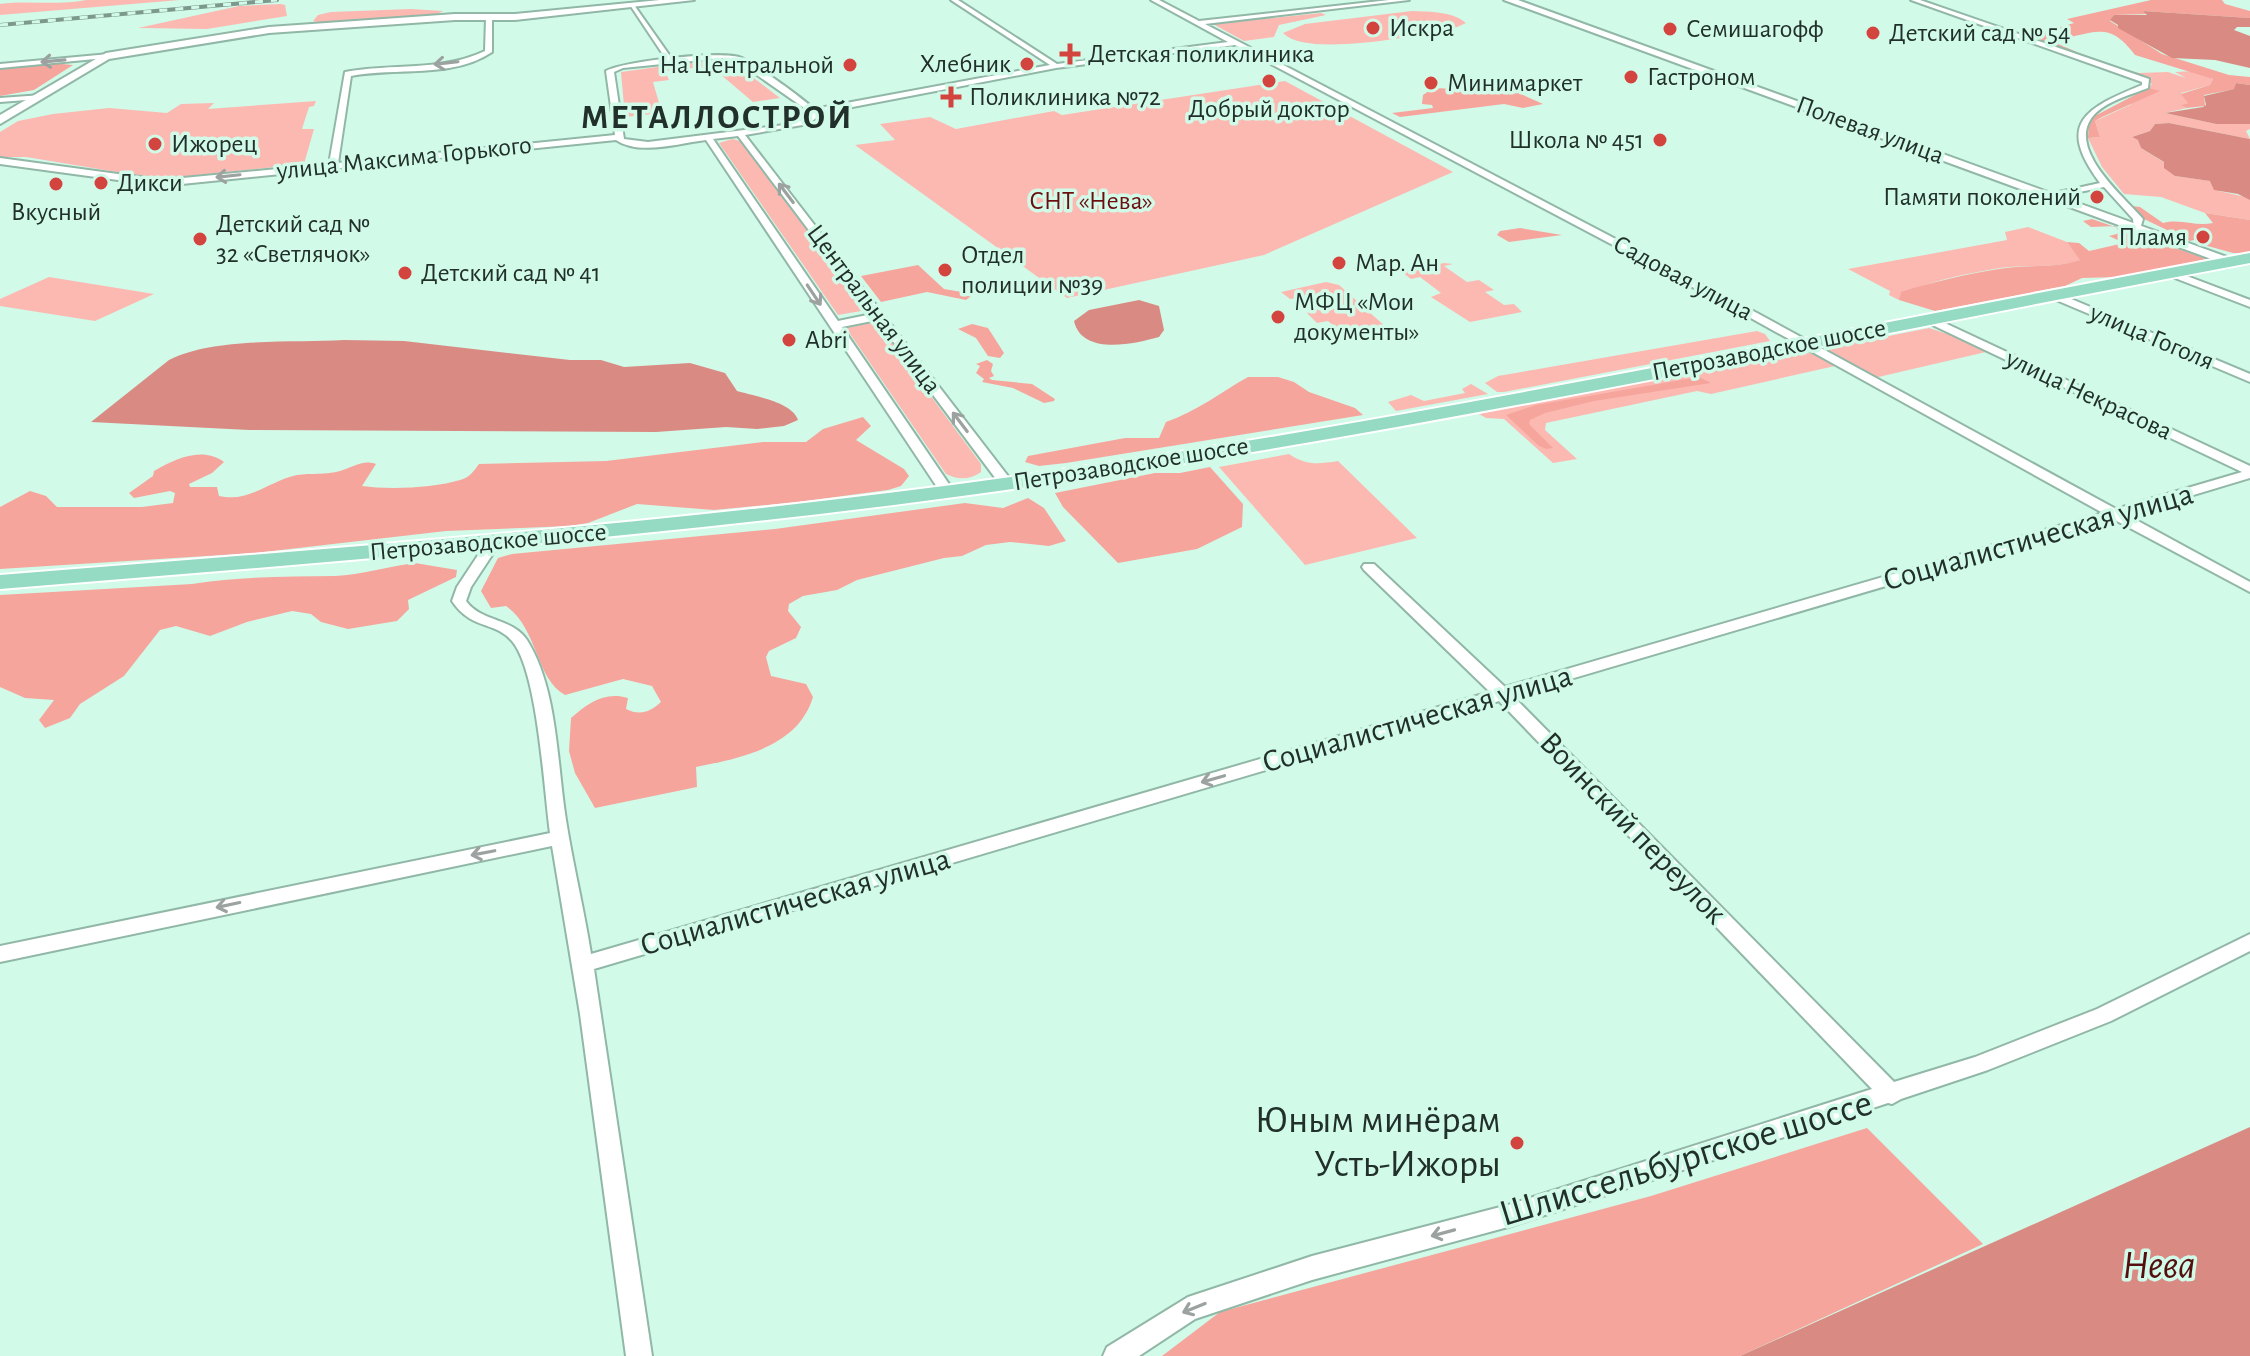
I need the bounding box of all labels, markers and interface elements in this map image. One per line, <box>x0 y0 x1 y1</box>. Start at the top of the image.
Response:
place label: Искра <box>1389 15 1454 41</box>
place label: Семишагофф <box>1686 16 1824 42</box>
marker: Искра <box>1364 19 1382 37</box>
marker: Семишагофф <box>1661 20 1679 38</box>
place label: Детский сад № 54 <box>1889 20 2071 46</box>
marker: Детский сад № 54 <box>1864 24 1882 42</box>
place label: Детская поликлиника <box>1088 41 1315 67</box>
marker: Детская поликлиника <box>1059 43 1081 65</box>
place label: Хлебник <box>920 51 1011 77</box>
place label: На Центральной <box>659 52 834 78</box>
one-way arrow <box>40 54 67 69</box>
marker: Хлебник <box>1018 55 1036 73</box>
one-way arrow <box>433 56 460 71</box>
marker: На Центральной <box>841 56 859 74</box>
place label: Гастроном <box>1647 64 1755 90</box>
marker: Гастроном <box>1622 68 1640 86</box>
place label: Минимаркет <box>1447 70 1583 96</box>
marker: Добрый доктор <box>1260 72 1278 90</box>
marker: Минимаркет <box>1422 74 1440 92</box>
place label: Поликлиника №72 <box>969 84 1161 110</box>
marker: Поликлиника №72 <box>940 86 962 108</box>
street label: Полевая улица <box>1793 91 1947 169</box>
place label: Добрый доктор <box>1188 96 1350 122</box>
district label: МЕТАЛЛОСТРОЙ <box>581 100 853 135</box>
place label: Школа № 451 <box>1509 127 1644 153</box>
place label: Ижорец <box>171 131 258 157</box>
marker: Школа № 451 <box>1651 131 1669 149</box>
street label: улица Максима Горького <box>274 132 533 184</box>
marker: Ижорец <box>146 135 164 153</box>
one-way arrow <box>215 169 242 184</box>
place label: Дикси <box>117 170 183 196</box>
marker: Дикси <box>92 174 110 192</box>
marker: Вкусный <box>47 175 65 193</box>
one-way arrow <box>777 182 794 204</box>
place label: Памяти поколений <box>1883 184 2081 210</box>
park label: СНТ «Нева» <box>1029 188 1153 214</box>
marker: Памяти поколений <box>2088 188 2106 206</box>
place label: Вкусный <box>11 199 101 225</box>
place label: Детский сад № 32 «Светлячок» <box>216 211 370 267</box>
street label: Центральная улица <box>802 219 946 399</box>
place label: Пламя <box>2118 224 2187 250</box>
marker: Пламя <box>2194 228 2212 246</box>
marker: Детский сад № 32 «Светлячок» <box>191 230 209 248</box>
street label: Садовая улица <box>1609 230 1757 326</box>
place label: Отдел полиции №39 <box>961 242 1103 298</box>
place label: Мар. Ан <box>1355 250 1439 276</box>
marker: Мар. Ан <box>1330 254 1348 272</box>
place label: Детский сад № 41 <box>421 260 601 286</box>
marker: Отдел полиции №39 <box>936 261 954 279</box>
marker: Детский сад № 41 <box>396 264 414 282</box>
one-way arrow <box>806 283 822 305</box>
place label: МФЦ «Мои документы» <box>1294 289 1420 345</box>
street label: улица Гоголя <box>2085 299 2218 375</box>
marker: МФЦ «Мои документы» <box>1269 308 1287 326</box>
street label: Петрозаводское шоссе <box>1650 315 1888 385</box>
place label: Abri <box>805 327 848 353</box>
marker: Abri <box>780 331 798 349</box>
street label: улица Некрасова <box>2001 345 2176 445</box>
one-way arrow <box>951 412 968 433</box>
street label: Петрозаводское шоссе <box>1012 433 1250 495</box>
street label: Социалистическая улица <box>1879 477 2197 597</box>
street label: Петрозаводское шоссе <box>368 519 608 565</box>
street label: Социалистическая улица <box>1258 659 1576 779</box>
street label: Воинский переулок <box>1534 726 1733 930</box>
one-way arrow <box>1200 772 1226 787</box>
street label: Социалистическая улица <box>636 842 954 962</box>
one-way arrow <box>471 846 496 861</box>
one-way arrow <box>216 898 241 913</box>
street label: Шлиссельбургское шоссе <box>1495 1084 1877 1234</box>
place label: Юным минёрам Усть-Ижоры <box>1255 1102 1501 1184</box>
marker: Юным минёрам Усть-Ижоры <box>1508 1134 1526 1152</box>
one-way arrow <box>1431 1227 1456 1242</box>
water label: Нева <box>2123 1246 2195 1286</box>
one-way arrow <box>1183 1302 1207 1316</box>

